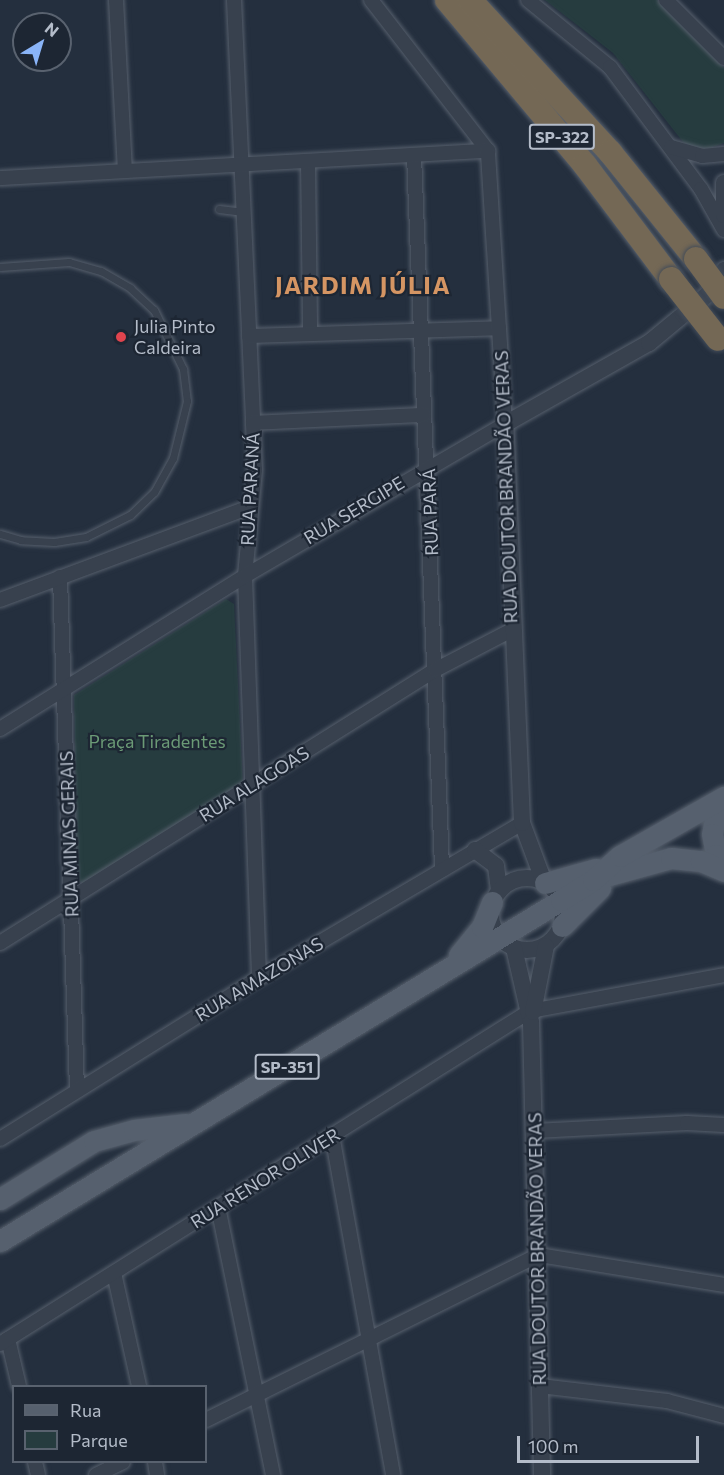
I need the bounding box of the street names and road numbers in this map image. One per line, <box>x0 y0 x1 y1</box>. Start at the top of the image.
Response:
road number: SP-322 <box>528 124 596 150</box>
street label: RUA DOUTOR BRANDÃO VERAS <box>490 350 522 624</box>
street label: RUA PARANÁ <box>236 432 264 546</box>
street label: RUA PARÁ <box>418 468 442 556</box>
street label: RUA SERGIPE <box>300 472 408 548</box>
street label: RUA ALAGOAS <box>195 742 313 826</box>
street label: RUA MINAS GERAIS <box>55 750 83 918</box>
street label: RUA AMAZONAS <box>191 932 327 1026</box>
road number: SP-351 <box>254 1054 320 1080</box>
street label: RUA DOUTOR BRANDÃO VERAS <box>524 1112 550 1386</box>
street label: RUA RENOR OLIVER <box>186 1123 344 1233</box>

